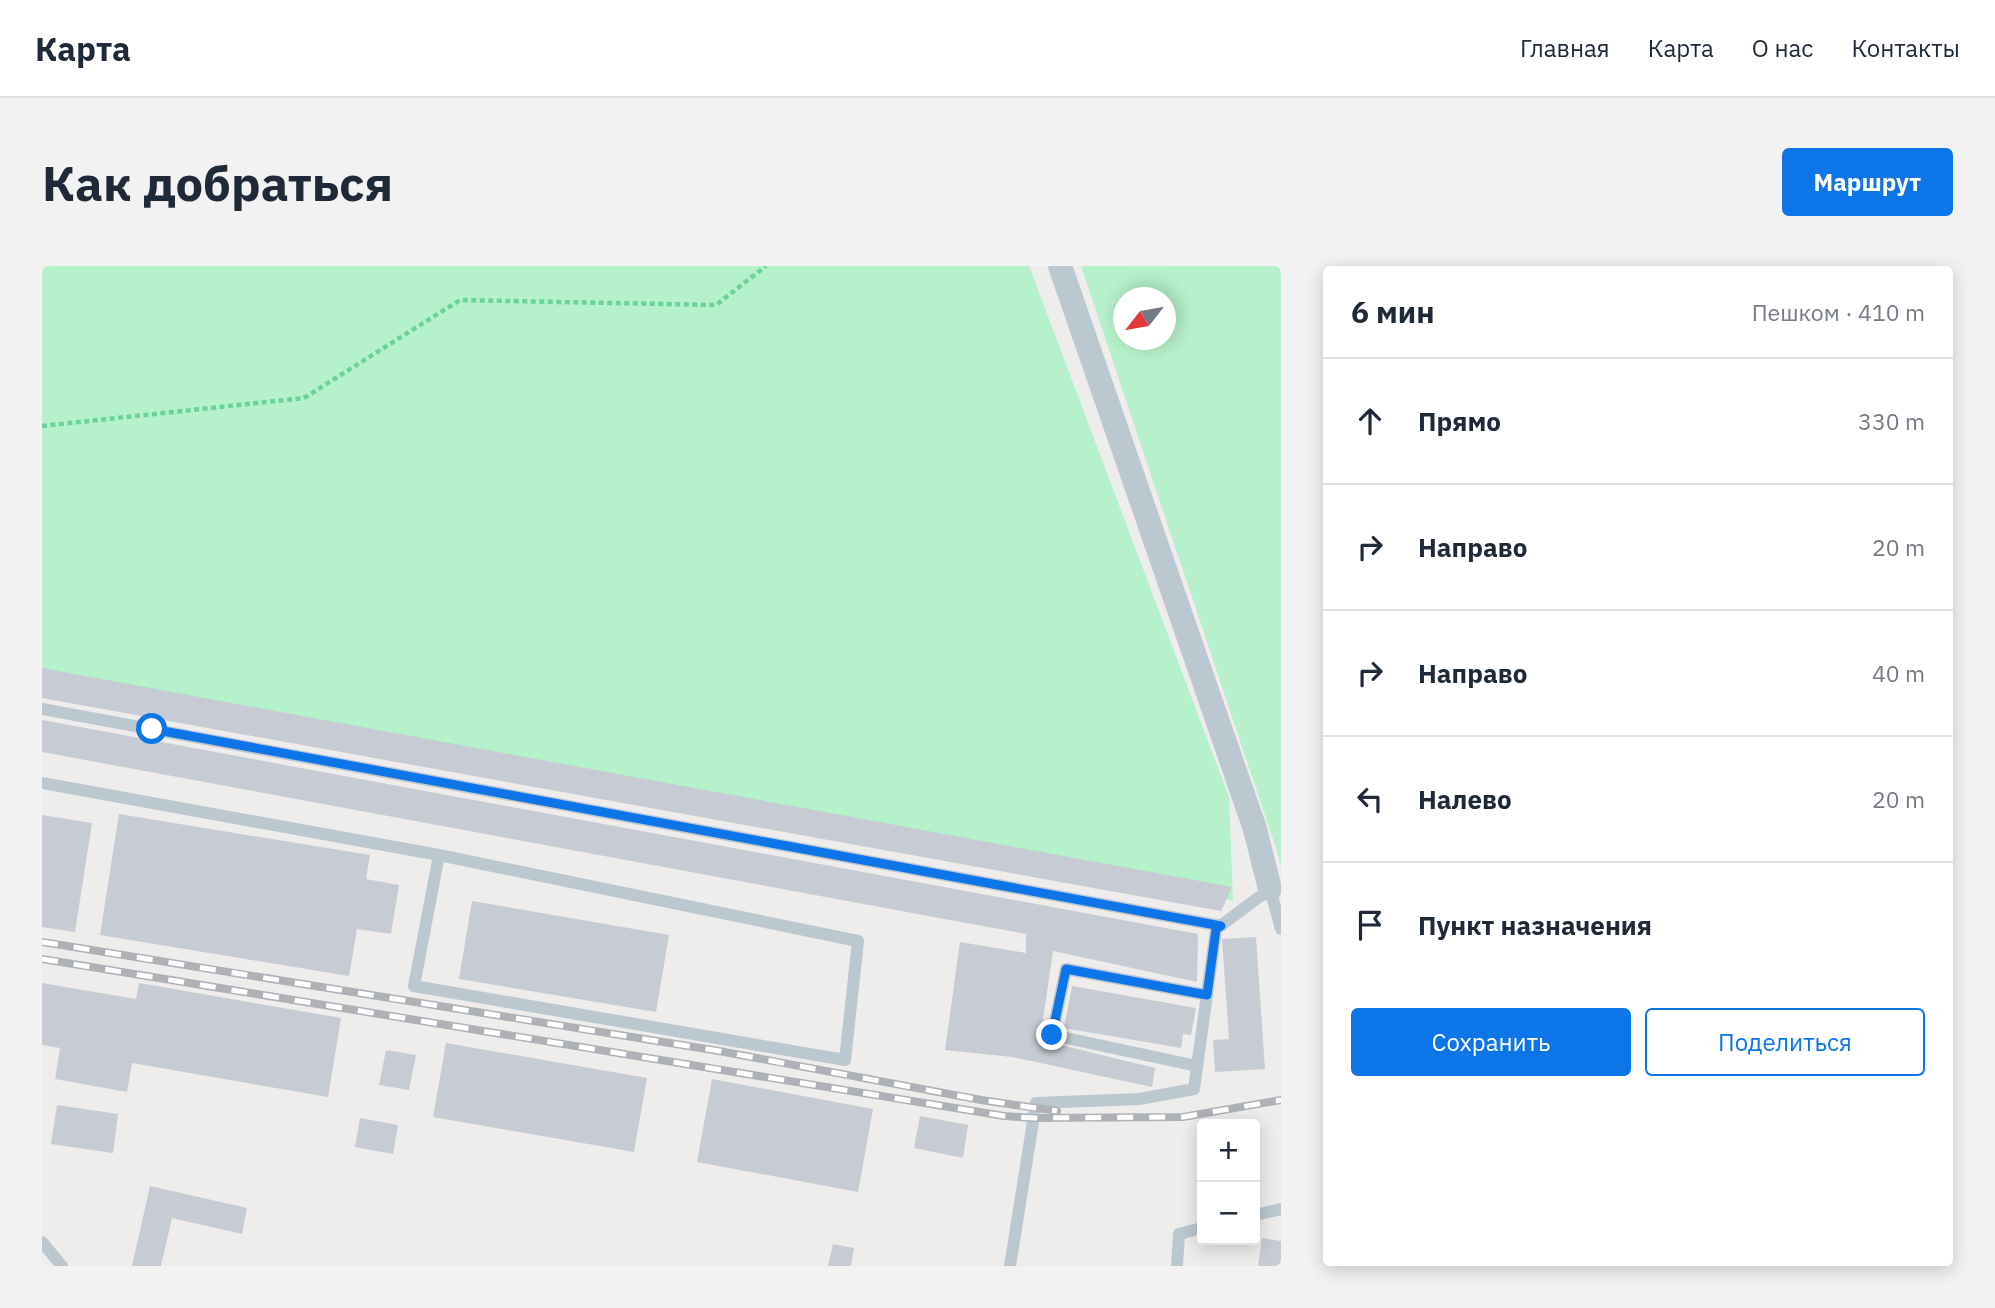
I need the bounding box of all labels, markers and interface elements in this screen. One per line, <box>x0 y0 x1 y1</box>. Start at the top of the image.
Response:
text: Карта <box>35 27 131 70</box>
text: Главная <box>1520 32 1610 64</box>
text: Карта <box>1648 32 1714 64</box>
text: О нас <box>1752 32 1813 64</box>
text: Контакты <box>1851 32 1960 64</box>
button: Маршрут <box>1782 148 1953 216</box>
text: Как добраться <box>42 151 393 214</box>
north arrow <box>1113 287 1176 350</box>
text: 6 мин <box>1351 292 1435 331</box>
text: Пешком · 410 m <box>1752 297 1925 327</box>
icon: ahead <box>1351 402 1389 440</box>
text: Прямо <box>1418 404 1501 438</box>
text: 330 m <box>1858 406 1925 436</box>
icon: right <box>1351 528 1389 566</box>
text: Направо <box>1418 530 1527 564</box>
text: 20 m <box>1872 532 1925 562</box>
icon: right <box>1351 654 1389 692</box>
text: Направо <box>1418 656 1527 690</box>
text: 40 m <box>1872 658 1925 688</box>
route start <box>136 713 167 744</box>
icon: left <box>1351 780 1389 818</box>
text: Налево <box>1418 782 1512 816</box>
text: 20 m <box>1872 784 1925 814</box>
icon: arrive <box>1351 906 1389 944</box>
text: Пункт назначения <box>1418 908 1652 942</box>
button: Сохранить <box>1351 1008 1631 1076</box>
button: Поделиться <box>1645 1008 1925 1076</box>
route end <box>1036 1019 1067 1050</box>
map controls <box>1197 1119 1260 1245</box>
button: + <box>1197 1119 1260 1182</box>
button: − <box>1197 1182 1260 1245</box>

